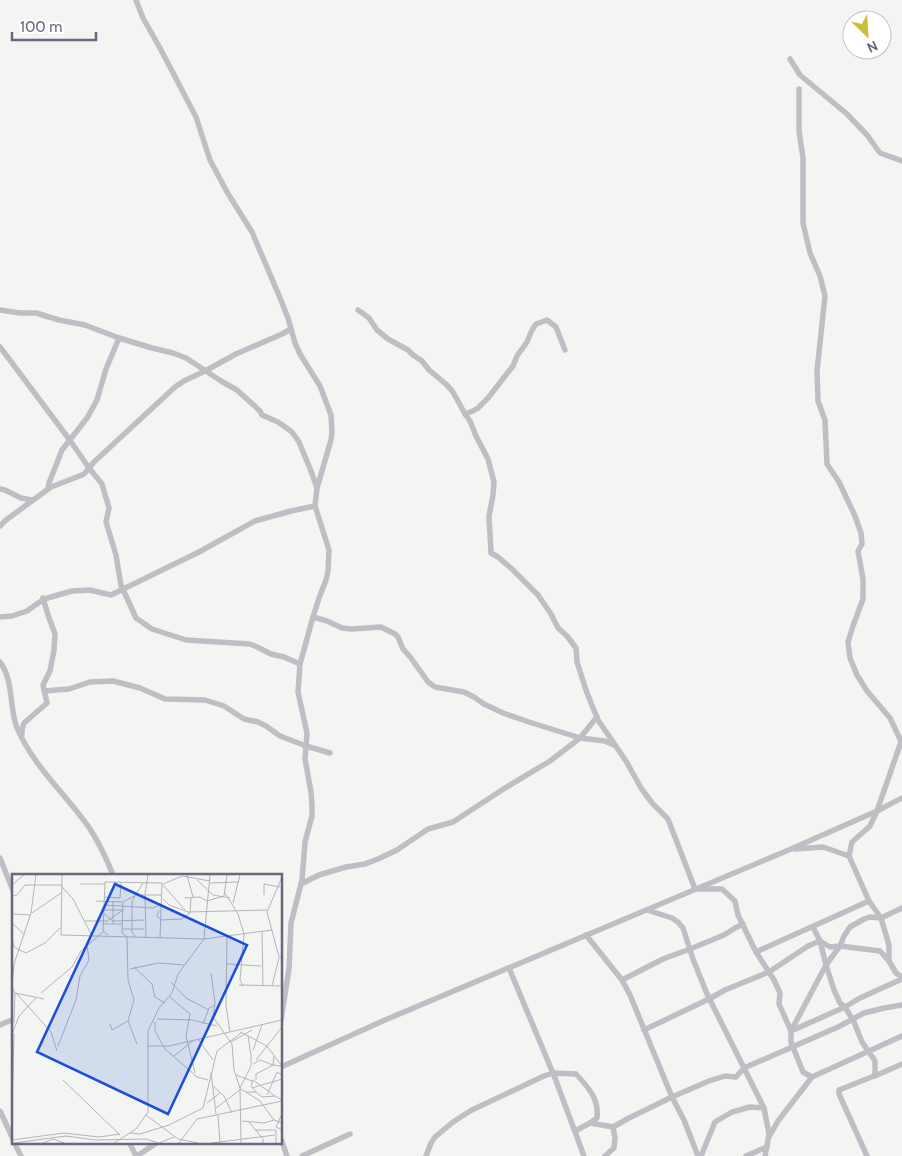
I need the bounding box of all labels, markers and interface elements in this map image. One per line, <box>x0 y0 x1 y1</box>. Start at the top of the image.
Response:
scale bar <box>12 10 96 42</box>
north arrow <box>842 10 892 60</box>
text: 100 m <box>20 18 62 36</box>
text: N <box>864 37 881 57</box>
inset map <box>12 874 282 1144</box>

